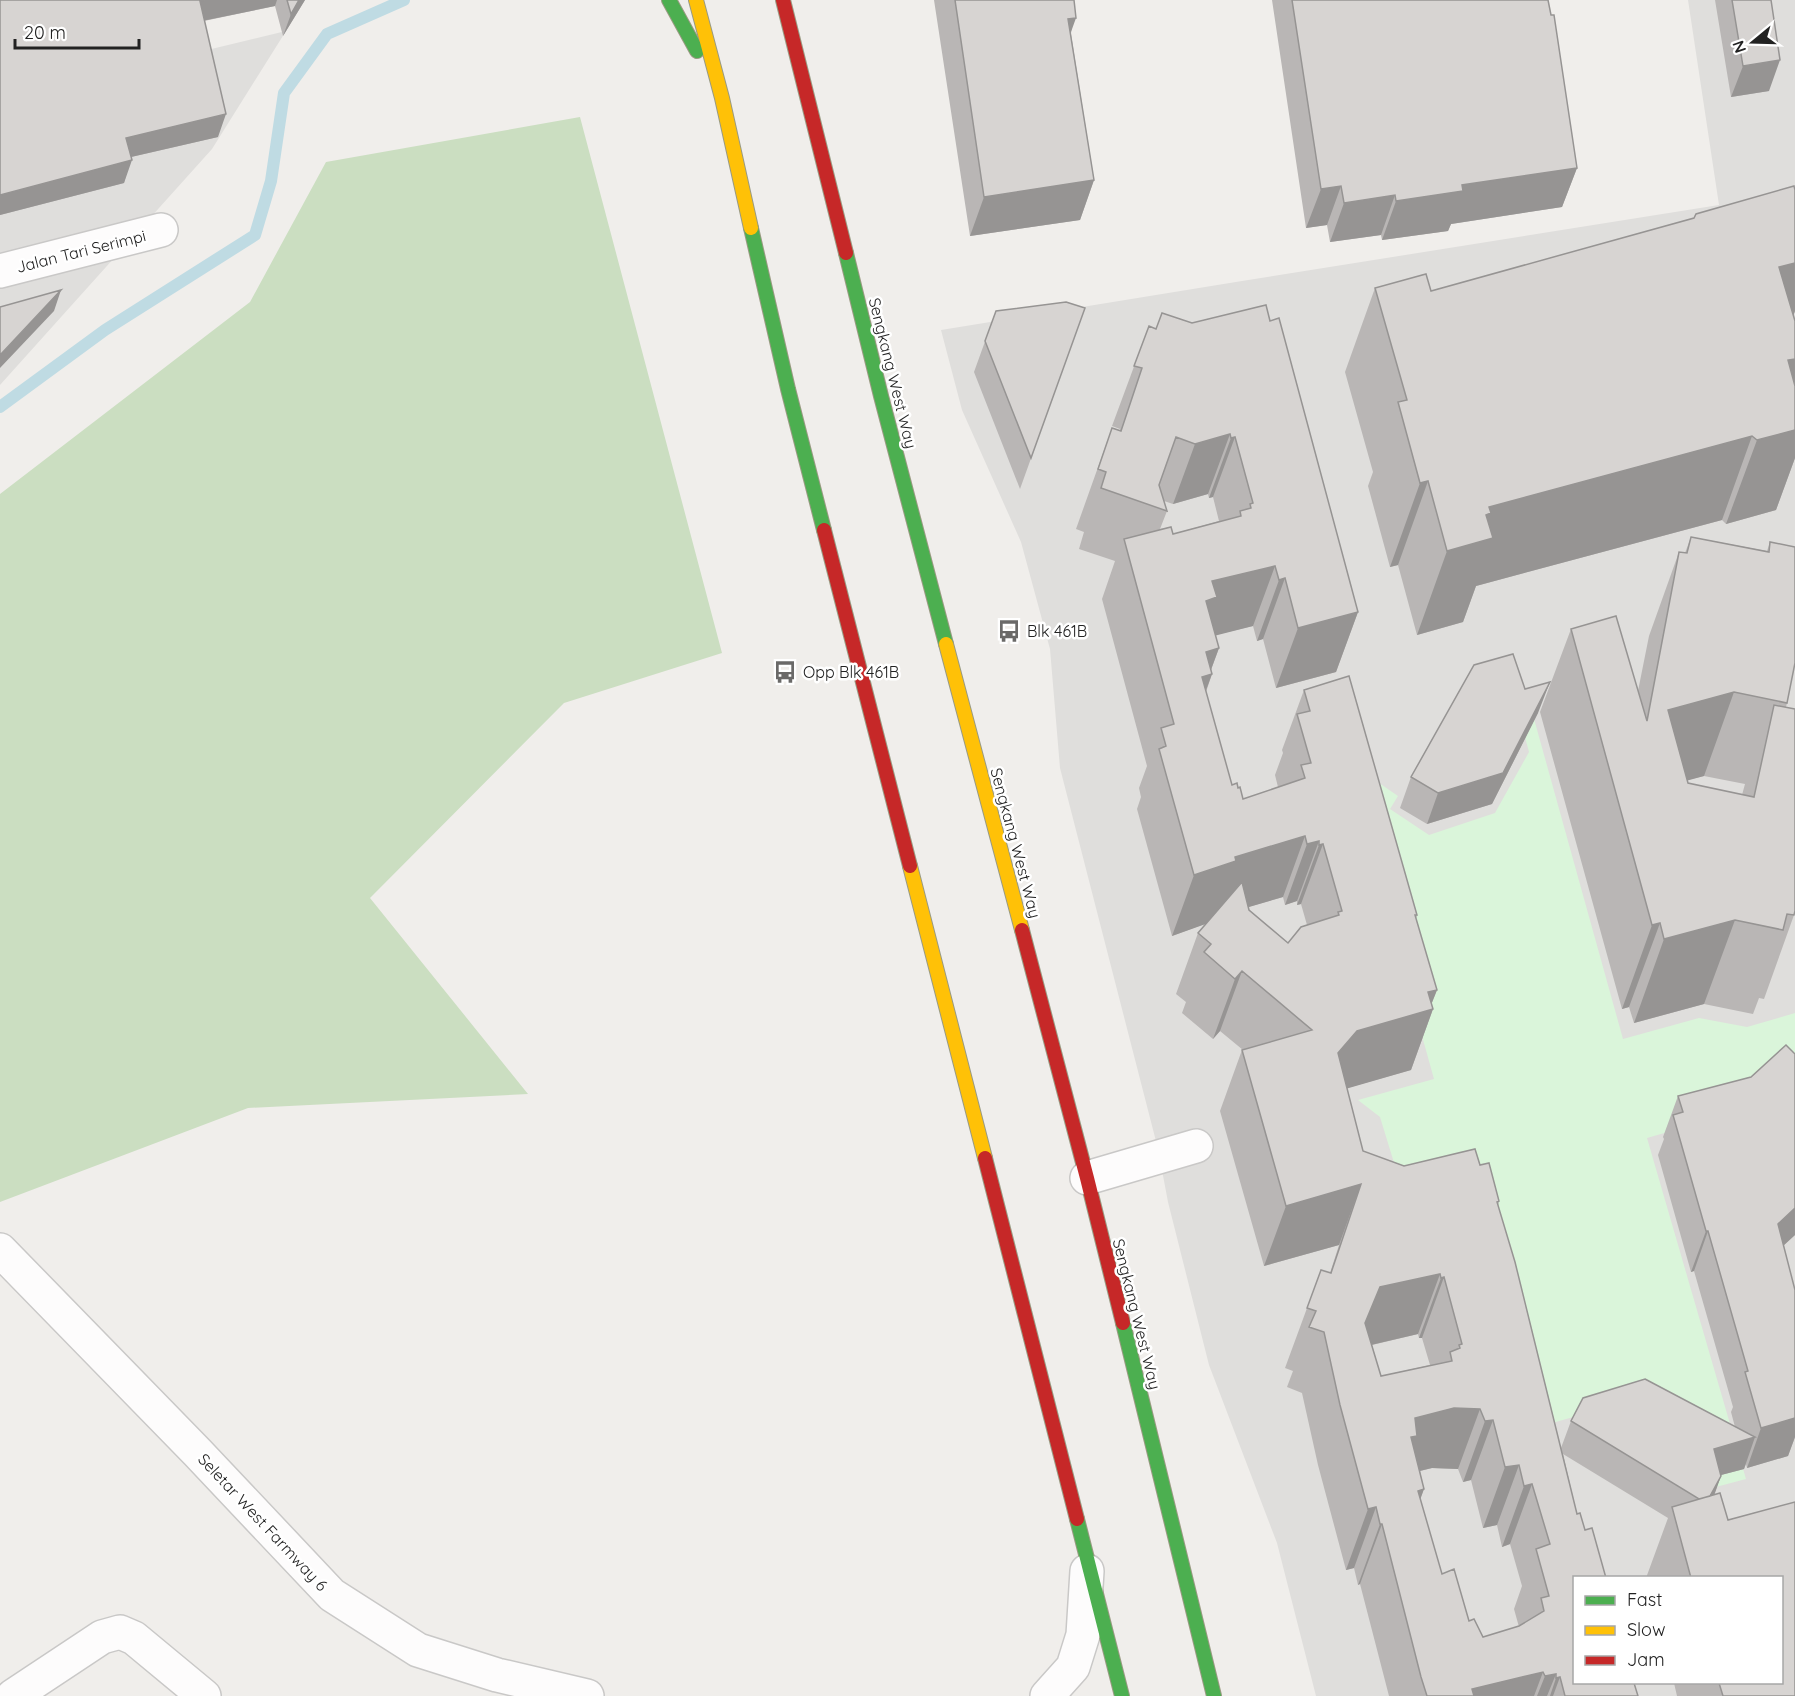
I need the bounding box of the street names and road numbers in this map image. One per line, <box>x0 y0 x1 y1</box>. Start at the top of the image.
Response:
street label: Jalan Tari Serimpi <box>14 225 148 277</box>
street label: Sengkang West Way <box>865 296 921 450</box>
street label: Sengkang West Way <box>986 766 1046 920</box>
street label: Sengkang West Way <box>1109 1237 1165 1391</box>
street label: Seletar West Farmway 6 <box>194 1449 332 1595</box>

